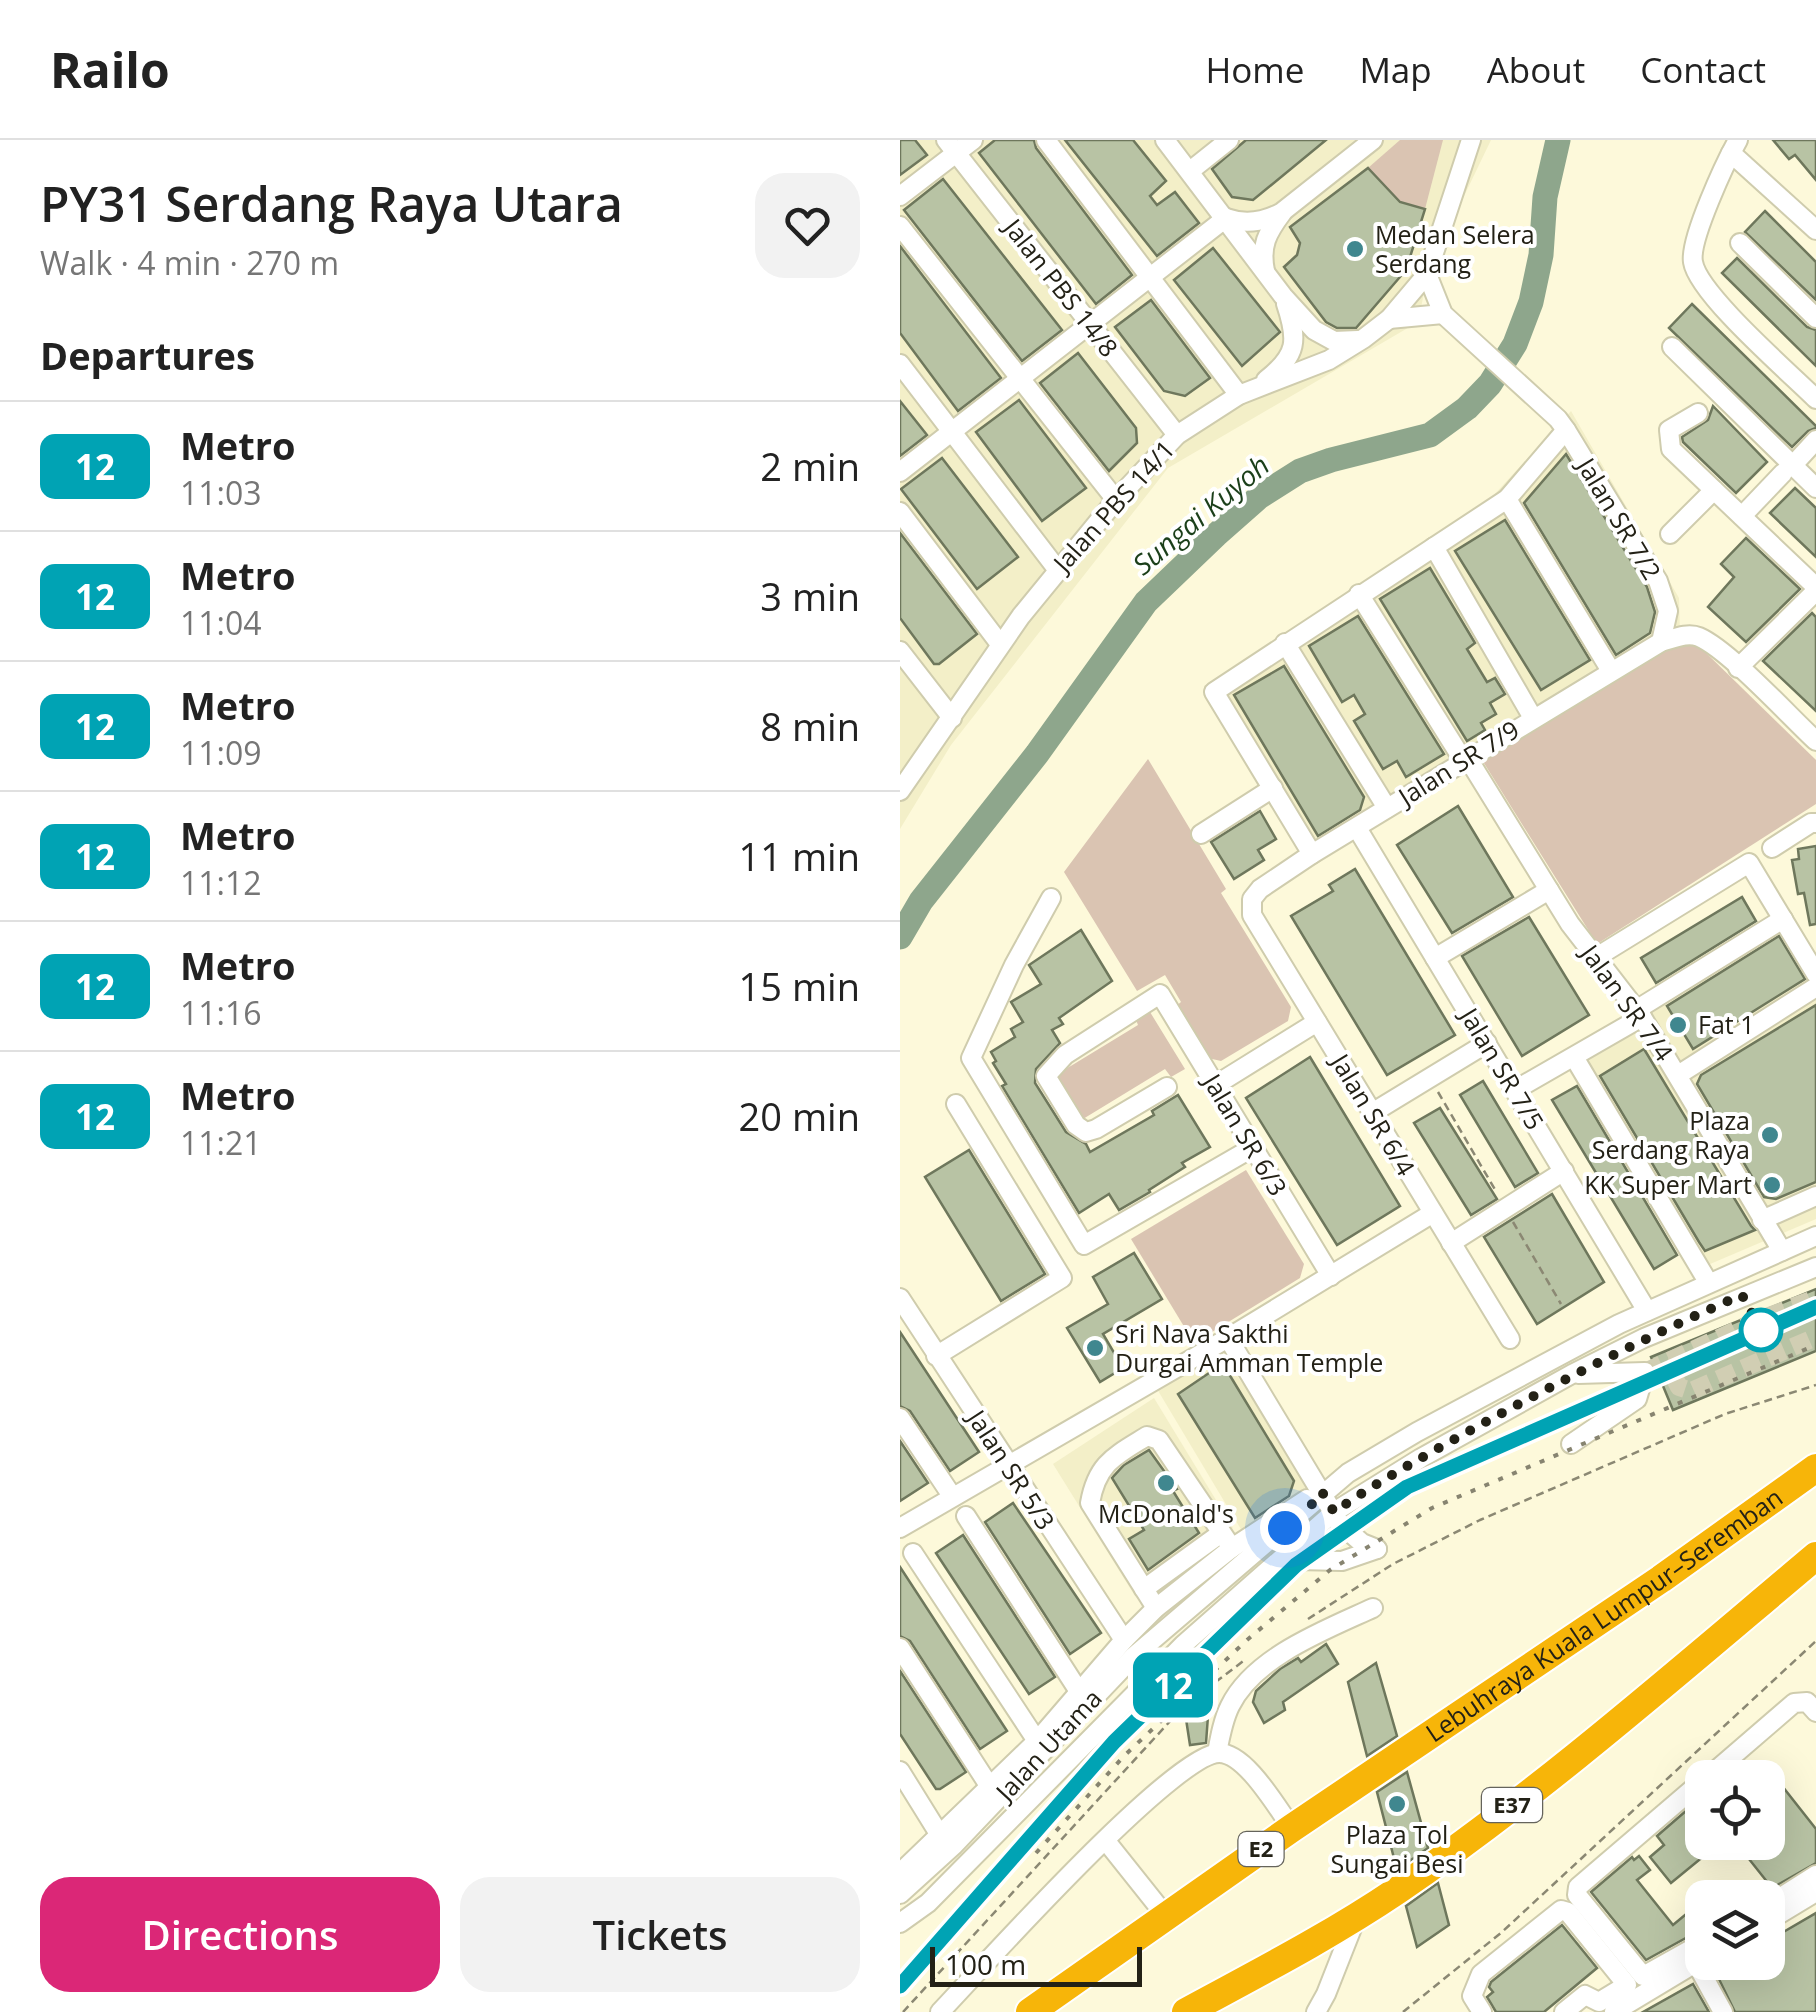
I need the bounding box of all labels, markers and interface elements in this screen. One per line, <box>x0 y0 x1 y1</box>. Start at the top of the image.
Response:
text: Railo <box>50 37 170 102</box>
text: Home <box>1205 46 1304 93</box>
text: Map <box>1359 46 1432 93</box>
text: About <box>1487 46 1585 93</box>
text: Contact <box>1640 46 1766 93</box>
text: PY31 Serdang Raya Utara <box>40 171 623 236</box>
button: heart <box>755 173 860 278</box>
street label: Jalan PBS 14/8 <box>996 210 1126 363</box>
place label: Medan Selera Serdang <box>1375 217 1535 280</box>
marker: Medan Selera Serdang <box>1344 238 1366 260</box>
text: Walk · 4 min · 270 m <box>40 241 339 284</box>
text: Departures <box>40 329 255 381</box>
text: Metro <box>180 419 296 471</box>
street label: Jalan PBS 14/1 <box>1044 432 1181 580</box>
text: 2 min <box>760 440 860 492</box>
text: 12 <box>75 443 115 490</box>
water label: Sungai Kuyoh <box>1124 446 1277 583</box>
street label: Jalan SR 7/2 <box>1569 450 1669 586</box>
text: 11:03 <box>180 471 262 514</box>
text: Metro <box>180 549 296 601</box>
text: 3 min <box>760 570 860 622</box>
text: 12 <box>75 573 115 620</box>
text: 11:04 <box>180 601 262 644</box>
text: Metro <box>180 679 296 731</box>
text: 8 min <box>760 700 860 752</box>
text: 12 <box>75 703 115 750</box>
street label: Jalan SR 7/9 <box>1390 712 1525 814</box>
text: 11:09 <box>180 731 262 774</box>
text: Metro <box>180 809 296 861</box>
text: 11 min <box>739 830 860 882</box>
text: 12 <box>75 833 115 880</box>
text: 11:12 <box>180 861 262 904</box>
street label: Jalan SR 7/4 <box>1573 936 1682 1067</box>
text: Metro <box>180 939 296 991</box>
text: 15 min <box>739 960 860 1012</box>
text: 12 <box>75 963 115 1010</box>
text: 11:16 <box>180 991 262 1034</box>
street label: Jalan SR 7/5 <box>1452 1000 1552 1136</box>
place label: Fat 1 <box>1698 1007 1755 1041</box>
marker: Fat 1 <box>1667 1014 1689 1036</box>
street label: Jalan SR 6/4 <box>1323 1046 1423 1182</box>
street label: Jalan SR 6/3 <box>1195 1066 1295 1202</box>
text: Metro <box>180 1069 296 1121</box>
text: 20 min <box>739 1090 860 1142</box>
text: 12 <box>75 1093 115 1140</box>
place label: Plaza Serdang Raya <box>1592 1103 1750 1166</box>
text: 11:21 <box>180 1121 262 1164</box>
marker: Plaza Serdang Raya <box>1759 1124 1781 1146</box>
place label: KK Super Mart <box>1584 1167 1752 1201</box>
marker: KK Super Mart <box>1761 1174 1783 1196</box>
unlabelled marker <box>1740 1309 1782 1351</box>
place label: Sri Nava Sakthi Durgai Amman Temple <box>1115 1316 1383 1379</box>
marker: Sri Nava Sakthi Durgai Amman Temple <box>1084 1337 1106 1359</box>
street label: Jalan SR 5/3 <box>959 1401 1063 1536</box>
marker: McDonald's <box>1155 1472 1177 1494</box>
street label: Lebuhraya Kuala Lumpur–Seremban <box>1419 1480 1789 1749</box>
place label: McDonald's <box>1098 1496 1234 1530</box>
your location <box>1260 1503 1310 1553</box>
line badge: 12 <box>1128 1652 1218 1718</box>
text: 12 <box>1153 1662 1193 1709</box>
street label: Jalan Utama <box>986 1681 1109 1809</box>
map controls <box>1685 1760 1785 1980</box>
button: locate <box>1685 1760 1785 1860</box>
road number: E37 <box>1482 1788 1542 1822</box>
marker: Plaza Tol Sungai Besi <box>1386 1793 1408 1815</box>
place label: Plaza Tol Sungai Besi <box>1330 1817 1464 1880</box>
road number: E2 <box>1238 1832 1284 1866</box>
button: Directions <box>40 1877 440 1992</box>
button: Tickets <box>460 1877 860 1992</box>
button: layers <box>1685 1880 1785 1980</box>
scale bar <box>930 1942 1142 1986</box>
text: 100 m <box>945 1945 1026 1983</box>

